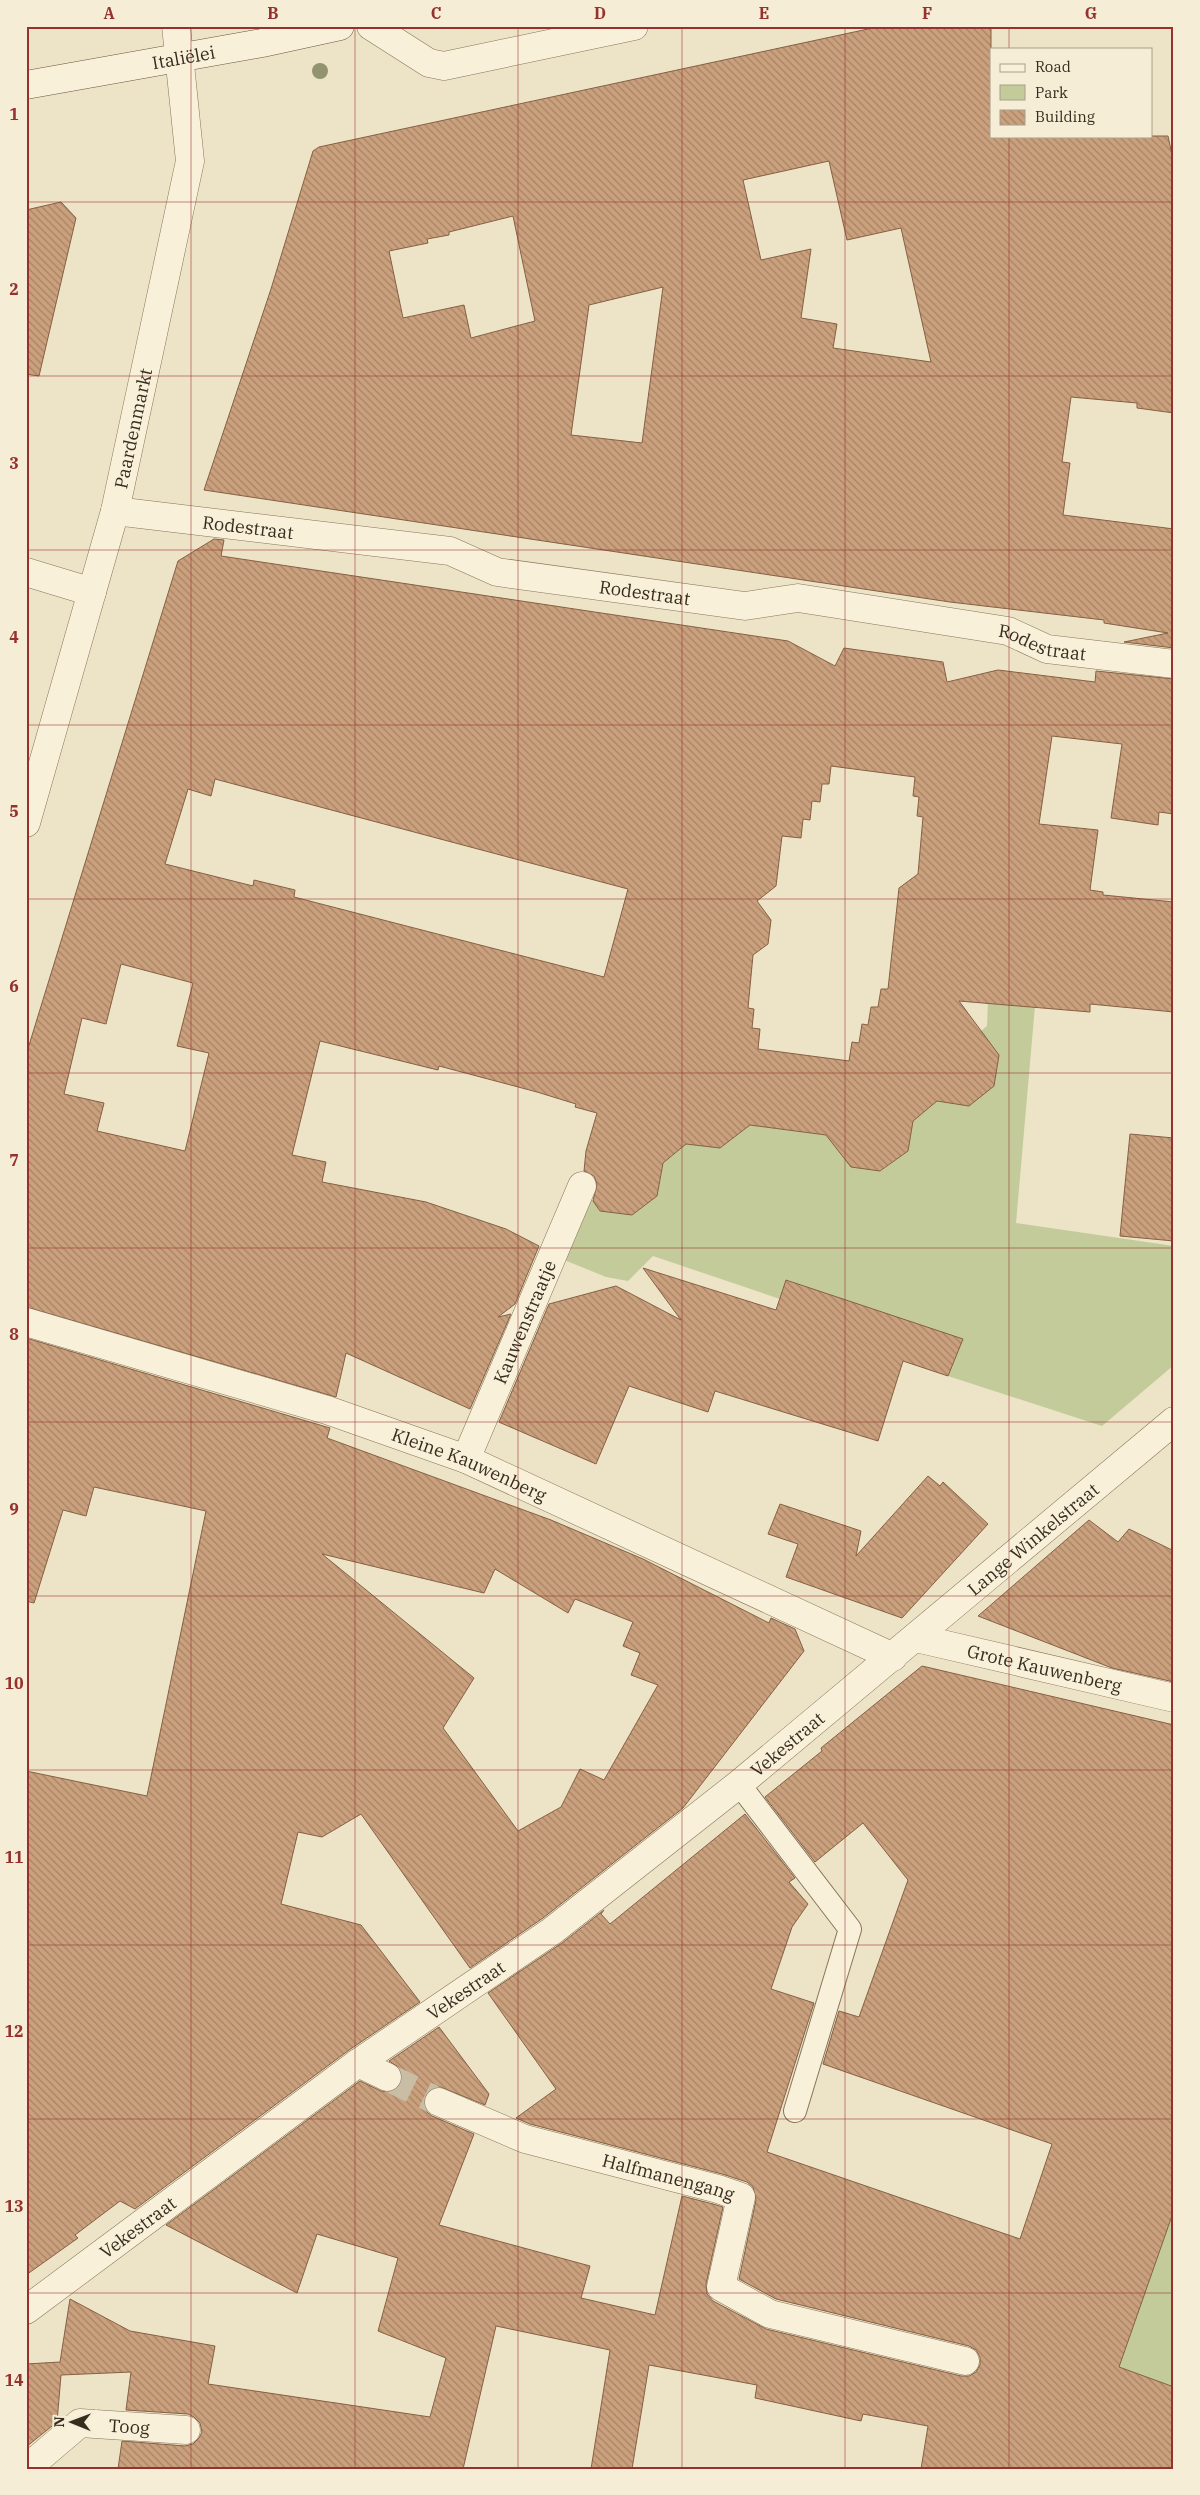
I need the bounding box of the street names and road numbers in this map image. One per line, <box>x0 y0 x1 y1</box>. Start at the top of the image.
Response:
street label: Italiëlei <box>150 40 217 74</box>
street label: Paardenmarkt <box>109 366 157 491</box>
street label: Rodestraat <box>201 510 295 544</box>
street label: Rodestraat <box>598 575 692 610</box>
street label: Rodestraat <box>997 618 1088 665</box>
street label: Kauwenstraatje <box>488 1256 561 1387</box>
street label: Kleine Kauwenberg <box>389 1422 551 1506</box>
street label: Lange Winkelstraat <box>962 1477 1103 1600</box>
street label: Grote Kauwenberg <box>965 1639 1124 1697</box>
street label: Vekestraat <box>745 1706 829 1781</box>
street label: Vekestraat <box>422 1955 509 2024</box>
street label: Halfmanengang <box>600 2148 738 2206</box>
street label: Vekestraat <box>95 2191 180 2263</box>
street label: Toog <box>108 2413 151 2439</box>

